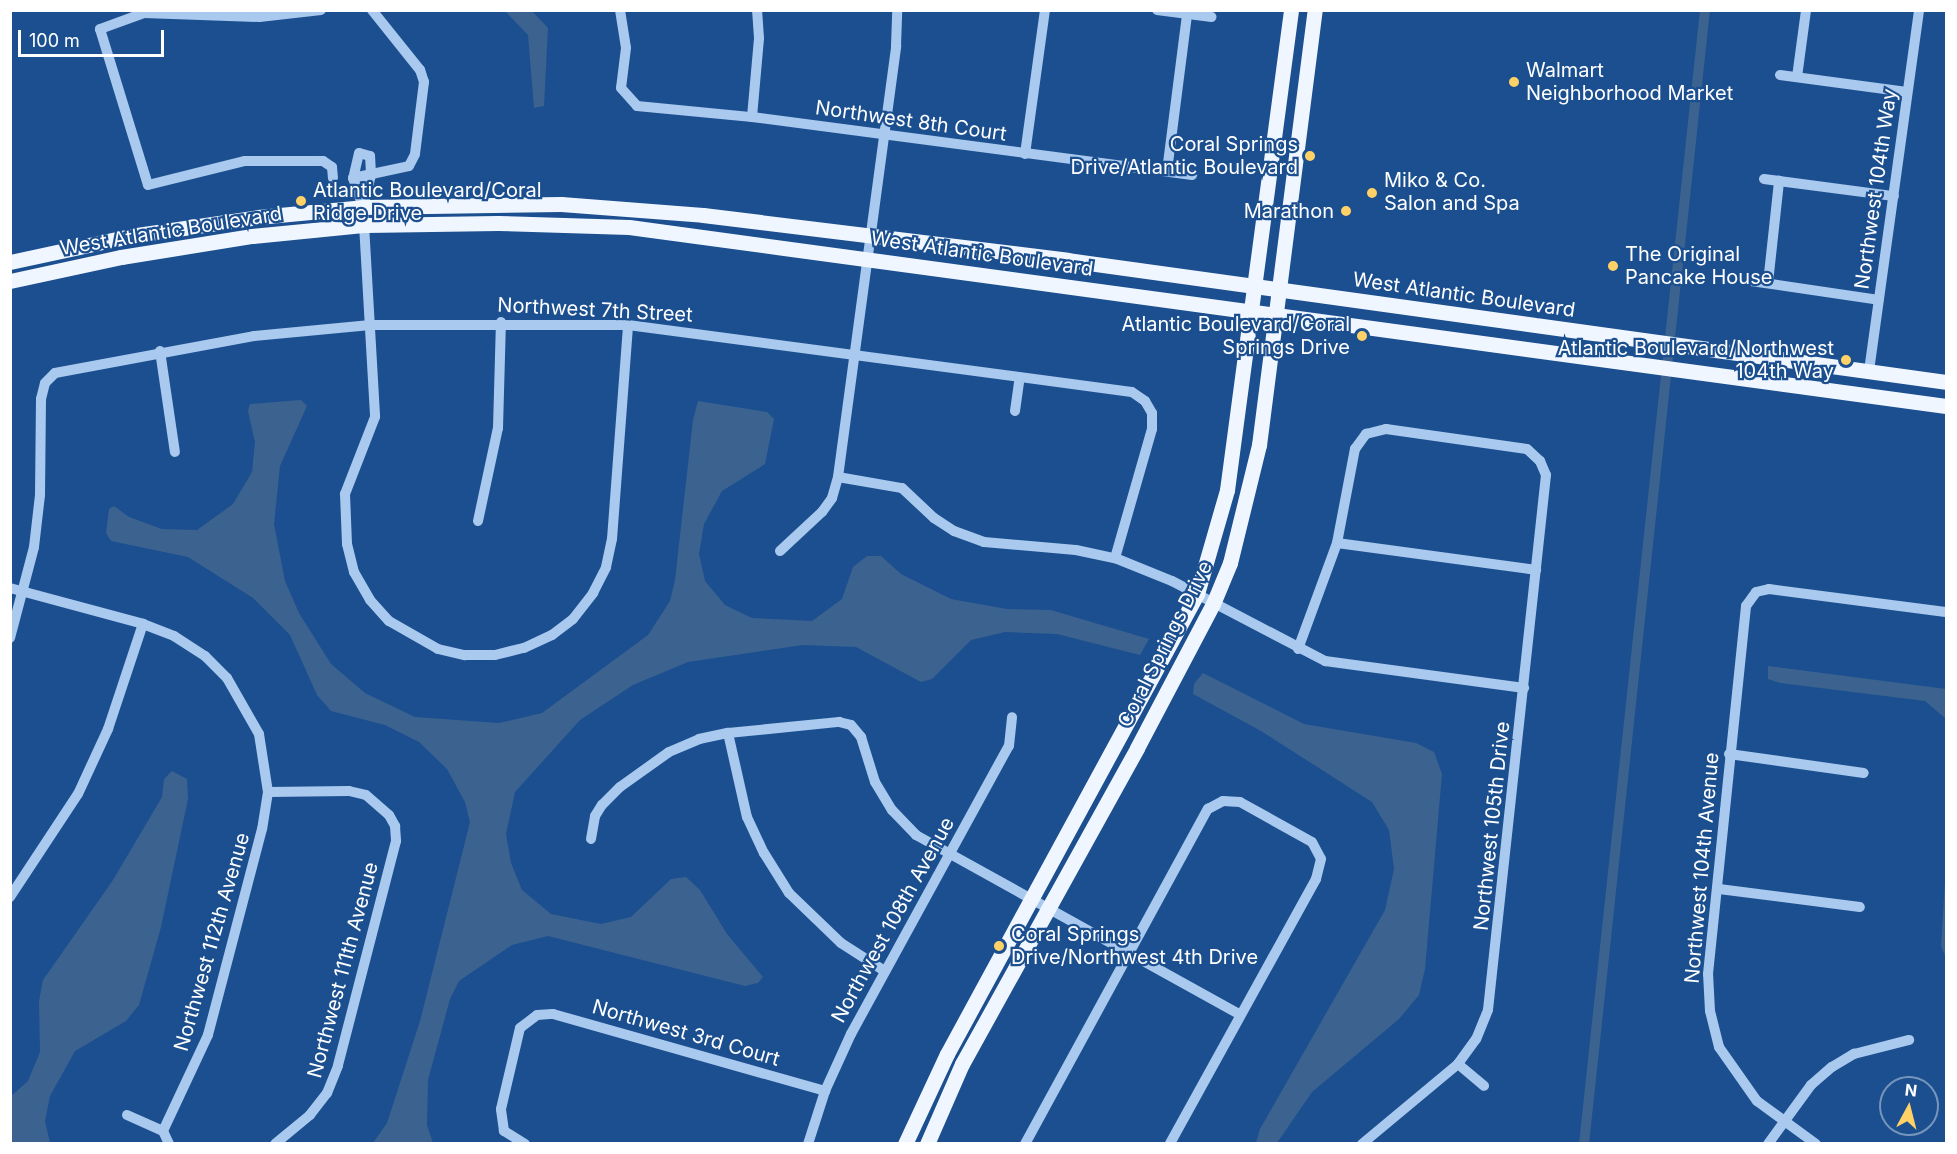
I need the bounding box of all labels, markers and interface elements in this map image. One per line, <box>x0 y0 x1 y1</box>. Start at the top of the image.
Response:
scale bar <box>21 18 166 56</box>
text: 100 m <box>29 30 80 51</box>
place label: Walmart Neighborhood Market <box>1526 58 1733 105</box>
marker: Walmart Neighborhood Market <box>1507 75 1521 89</box>
street label: Northwest 104th Way <box>1850 87 1902 291</box>
street label: Northwest 8th Court <box>814 96 1008 146</box>
place label: Coral Springs Drive/Atlantic Boulevard <box>1071 132 1298 179</box>
marker: Coral Springs Drive/Atlantic Boulevard <box>1303 149 1317 163</box>
place label: Miko & Co. Salon and Spa <box>1384 169 1520 216</box>
place label: Atlantic Boulevard/Coral Ridge Drive <box>313 178 542 225</box>
marker: Miko & Co. Salon and Spa <box>1365 186 1379 200</box>
marker: Atlantic Boulevard/Coral Ridge Drive <box>294 194 308 208</box>
place label: Marathon <box>1244 199 1334 223</box>
street label: West Atlantic Boulevard <box>58 202 284 260</box>
marker: Marathon <box>1339 204 1353 218</box>
street label: West Atlantic Boulevard <box>869 227 1095 281</box>
place label: The Original Pancake House <box>1625 243 1772 290</box>
marker: The Original Pancake House <box>1606 259 1620 273</box>
street label: West Atlantic Boulevard <box>1351 268 1577 322</box>
street label: Northwest 7th Street <box>497 293 693 327</box>
place label: Atlantic Boulevard/Coral Springs Drive <box>1121 312 1350 359</box>
marker: Atlantic Boulevard/Coral Springs Drive <box>1355 329 1369 343</box>
place label: Atlantic Boulevard/Northwest 104th Way <box>1558 336 1834 383</box>
marker: Atlantic Boulevard/Northwest 104th Way <box>1839 353 1853 367</box>
street label: Coral Springs Drive <box>1113 557 1217 731</box>
street label: Northwest 105th Drive <box>1469 720 1515 932</box>
street label: Northwest 104th Avenue <box>1680 752 1724 984</box>
street label: Northwest 108th Avenue <box>827 813 959 1027</box>
street label: Northwest 112th Avenue <box>169 830 255 1054</box>
street label: Northwest 111th Avenue <box>303 859 383 1081</box>
place label: Coral Springs Drive/Northwest 4th Drive <box>1011 922 1258 969</box>
marker: Coral Springs Drive/Northwest 4th Drive <box>992 939 1006 953</box>
street label: Northwest 3rd Court <box>589 995 783 1071</box>
north arrow <box>1879 1076 1939 1136</box>
text: N <box>1904 1079 1918 1101</box>

